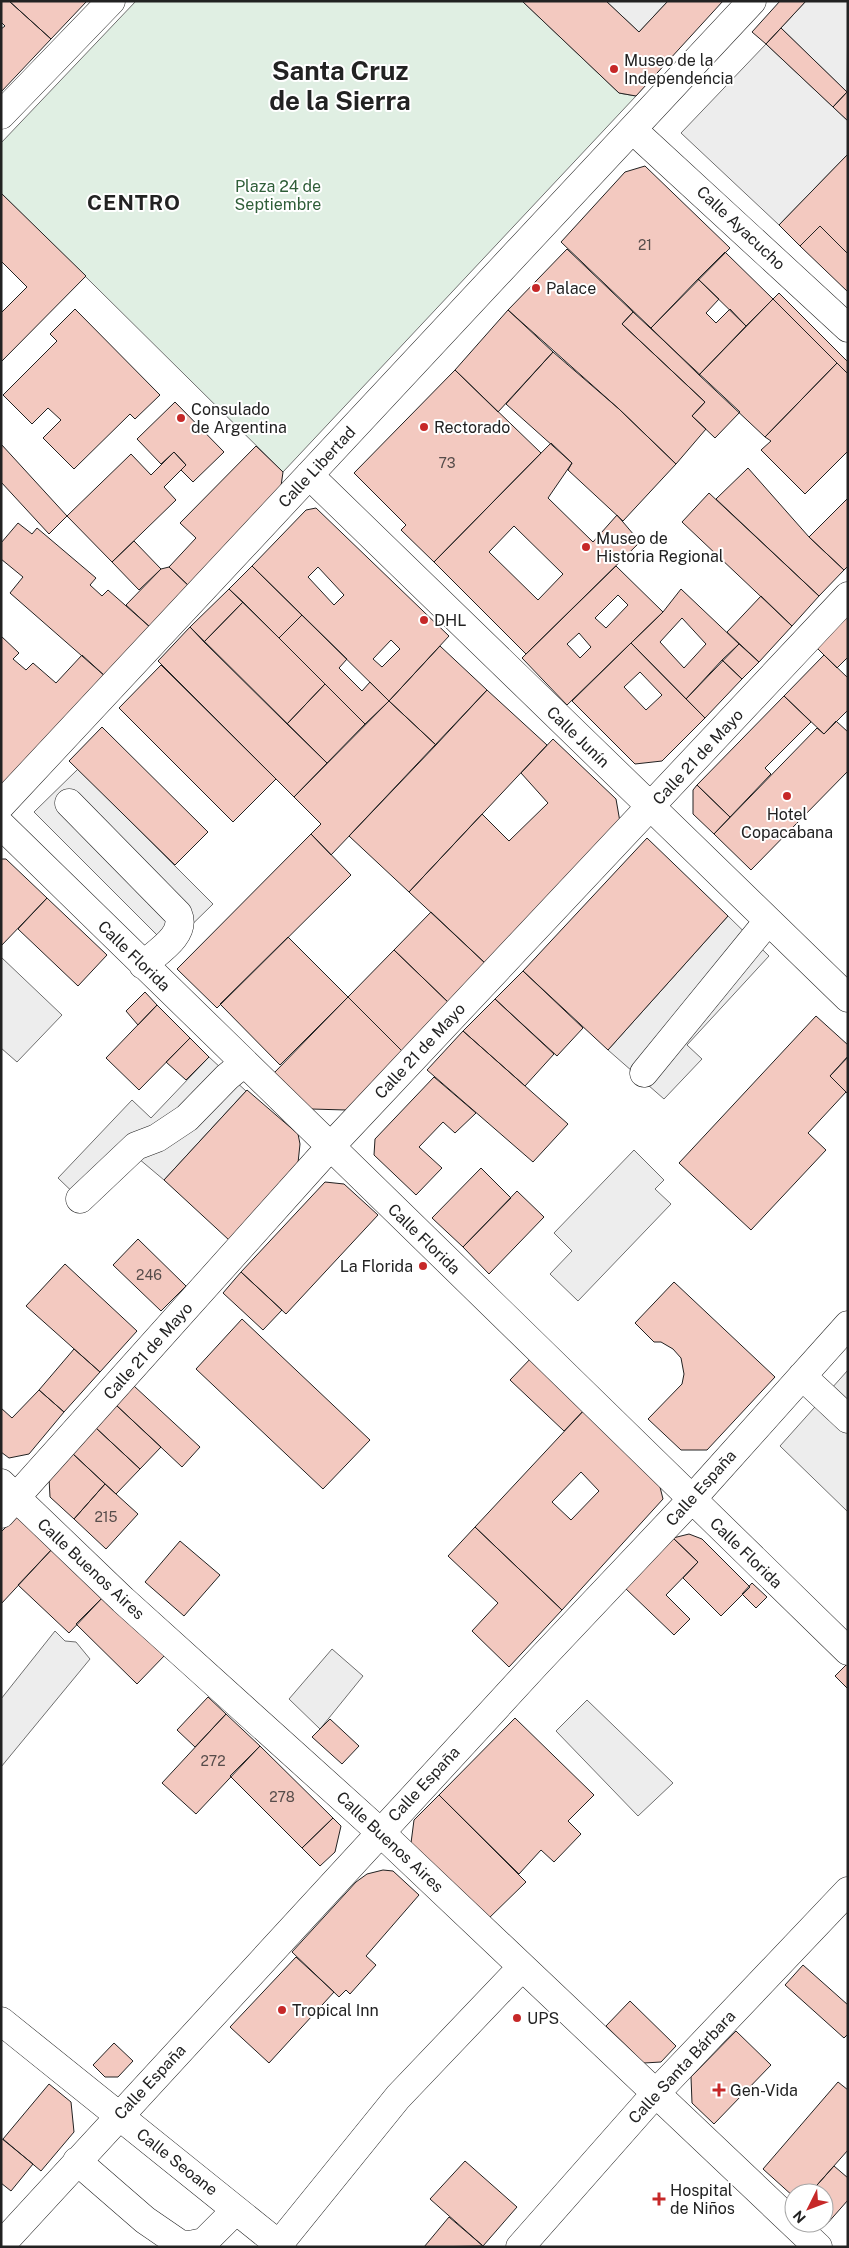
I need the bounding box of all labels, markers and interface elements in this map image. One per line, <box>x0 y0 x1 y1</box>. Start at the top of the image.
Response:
place label: Museo de la Independencia <box>624 51 733 88</box>
district label: Santa Cruz de la Sierra <box>269 55 411 116</box>
marker: Museo de la Independencia <box>608 63 620 75</box>
park label: Plaza 24 de Septiembre <box>235 177 321 214</box>
street label: Calle Ayacucho <box>693 182 789 274</box>
district label: CENTRO <box>87 190 181 215</box>
house number: 21 <box>638 237 652 253</box>
place label: Palace <box>546 279 596 298</box>
marker: Palace <box>530 282 542 294</box>
place label: Consulado de Argentina <box>191 400 287 437</box>
marker: Consulado de Argentina <box>175 412 187 424</box>
place label: Rectorado <box>434 418 510 437</box>
marker: Rectorado <box>418 421 430 433</box>
street label: Calle Libertad <box>275 422 359 512</box>
house number: 73 <box>439 455 456 471</box>
place label: Museo de Historia Regional <box>596 529 724 566</box>
marker: Museo de Historia Regional <box>580 541 592 553</box>
place label: DHL <box>434 611 467 630</box>
marker: DHL <box>418 614 430 626</box>
street label: Calle Junín <box>543 702 613 772</box>
street label: Calle 21 de Mayo <box>649 705 747 809</box>
marker: Hotel Copacabana <box>781 790 793 802</box>
place label: Hotel Copacabana <box>741 805 833 842</box>
street label: Calle Florida <box>94 917 174 995</box>
street label: Calle 21 de Mayo <box>371 999 469 1103</box>
street label: Calle Florida <box>384 1200 464 1278</box>
place label: La Florida <box>340 1257 413 1276</box>
marker: La Florida <box>417 1260 429 1272</box>
house number: 246 <box>136 1267 162 1283</box>
street label: Calle 21 de Mayo <box>99 1299 197 1403</box>
street label: Calle España <box>662 1446 740 1530</box>
house number: 215 <box>94 1509 118 1525</box>
street label: Calle Buenos Aires <box>33 1514 149 1624</box>
street label: Calle Florida <box>706 1514 786 1592</box>
street label: Calle España <box>384 1742 464 1826</box>
house number: 272 <box>200 1753 226 1769</box>
street label: Calle Buenos Aires <box>332 1787 448 1897</box>
house number: 278 <box>269 1789 295 1805</box>
place label: Tropical Inn <box>292 2001 379 2020</box>
marker: Tropical Inn <box>276 2004 288 2016</box>
street label: Calle Santa Bárbara <box>625 2006 739 2128</box>
place label: UPS <box>527 2009 559 2028</box>
marker: UPS <box>511 2012 523 2024</box>
street label: Calle España <box>110 2040 190 2124</box>
place label: Gen-Vida <box>730 2081 798 2100</box>
marker: Gen-Vida <box>712 2083 726 2097</box>
street label: Calle Seoane <box>133 2124 221 2200</box>
place label: Hospital de Niños <box>670 2181 735 2218</box>
north arrow <box>784 2183 834 2233</box>
marker: Hospital de Niños <box>652 2192 666 2206</box>
text: N <box>790 2207 809 2226</box>

